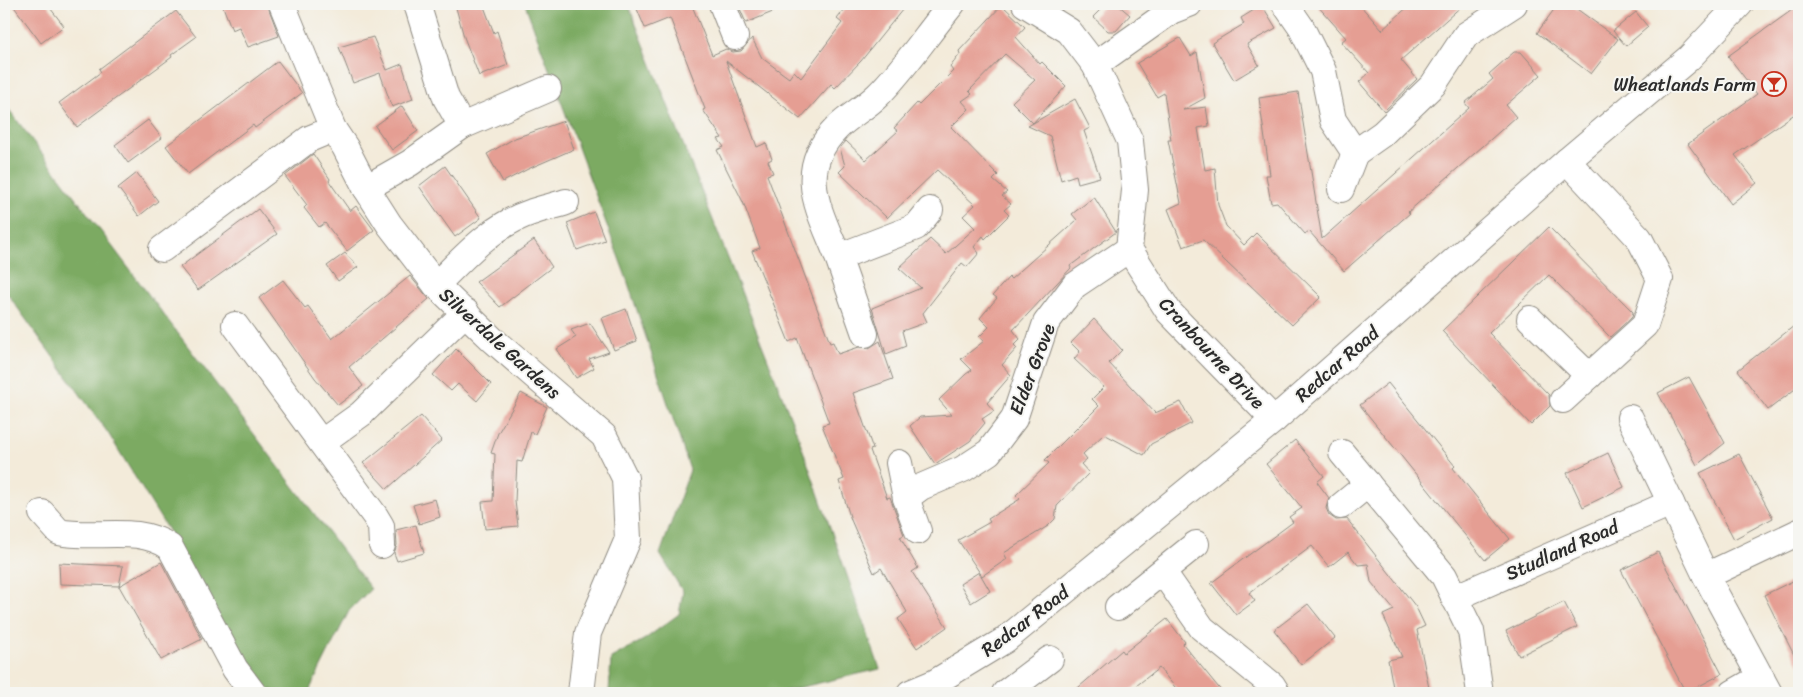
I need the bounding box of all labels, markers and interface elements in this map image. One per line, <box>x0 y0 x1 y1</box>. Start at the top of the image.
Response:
place label: Wheatlands Farm <box>1614 68 1756 101</box>
bar icon: Wheatlands Farm <box>1761 71 1787 97</box>
street label: Silverdale Gardens <box>431 279 569 407</box>
street label: Cranbourne Drive <box>1151 289 1273 417</box>
street label: Redcar Road <box>1287 316 1388 410</box>
street label: Elder Grove <box>999 318 1065 420</box>
street label: Studland Road <box>1500 509 1626 590</box>
street label: Redcar Road <box>974 575 1078 665</box>

